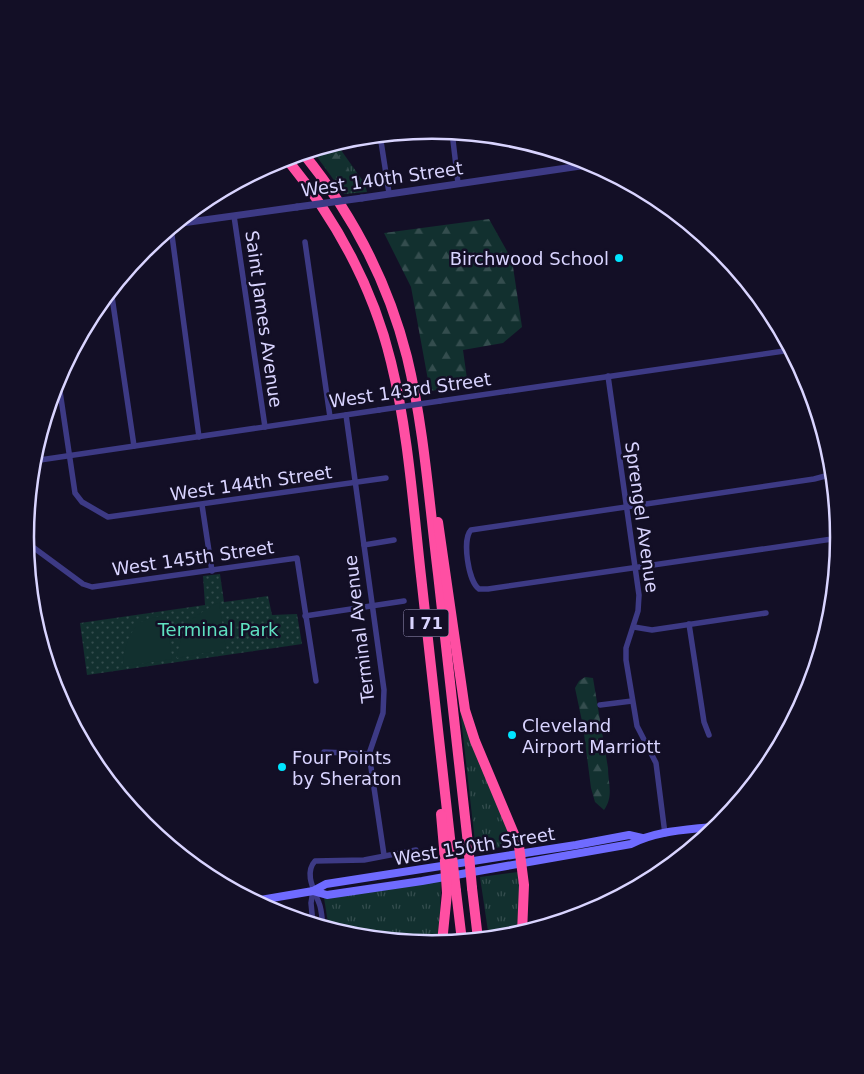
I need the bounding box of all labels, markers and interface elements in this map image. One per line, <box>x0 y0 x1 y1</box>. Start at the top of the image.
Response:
street label: West 140th Street <box>300 157 464 201</box>
street label: Saint James Avenue <box>241 229 287 409</box>
place label: Birchwood School <box>450 248 609 269</box>
marker: Birchwood School <box>613 252 625 264</box>
street label: West 143rd Street <box>328 368 492 412</box>
street label: Sprengel Avenue <box>621 440 663 594</box>
street label: West 144th Street <box>169 461 333 505</box>
street label: West 145th Street <box>111 536 275 580</box>
street label: Terminal Avenue <box>340 554 379 705</box>
road number: I 71 <box>404 610 448 636</box>
park label: Terminal Park <box>157 619 279 640</box>
place label: Cleveland Airport Marriott <box>522 715 661 757</box>
marker: Cleveland Airport Marriott <box>506 729 518 741</box>
place label: Four Points by Sheraton <box>292 747 402 789</box>
marker: Four Points by Sheraton <box>276 761 288 773</box>
street label: West 150th Street <box>392 823 556 869</box>

